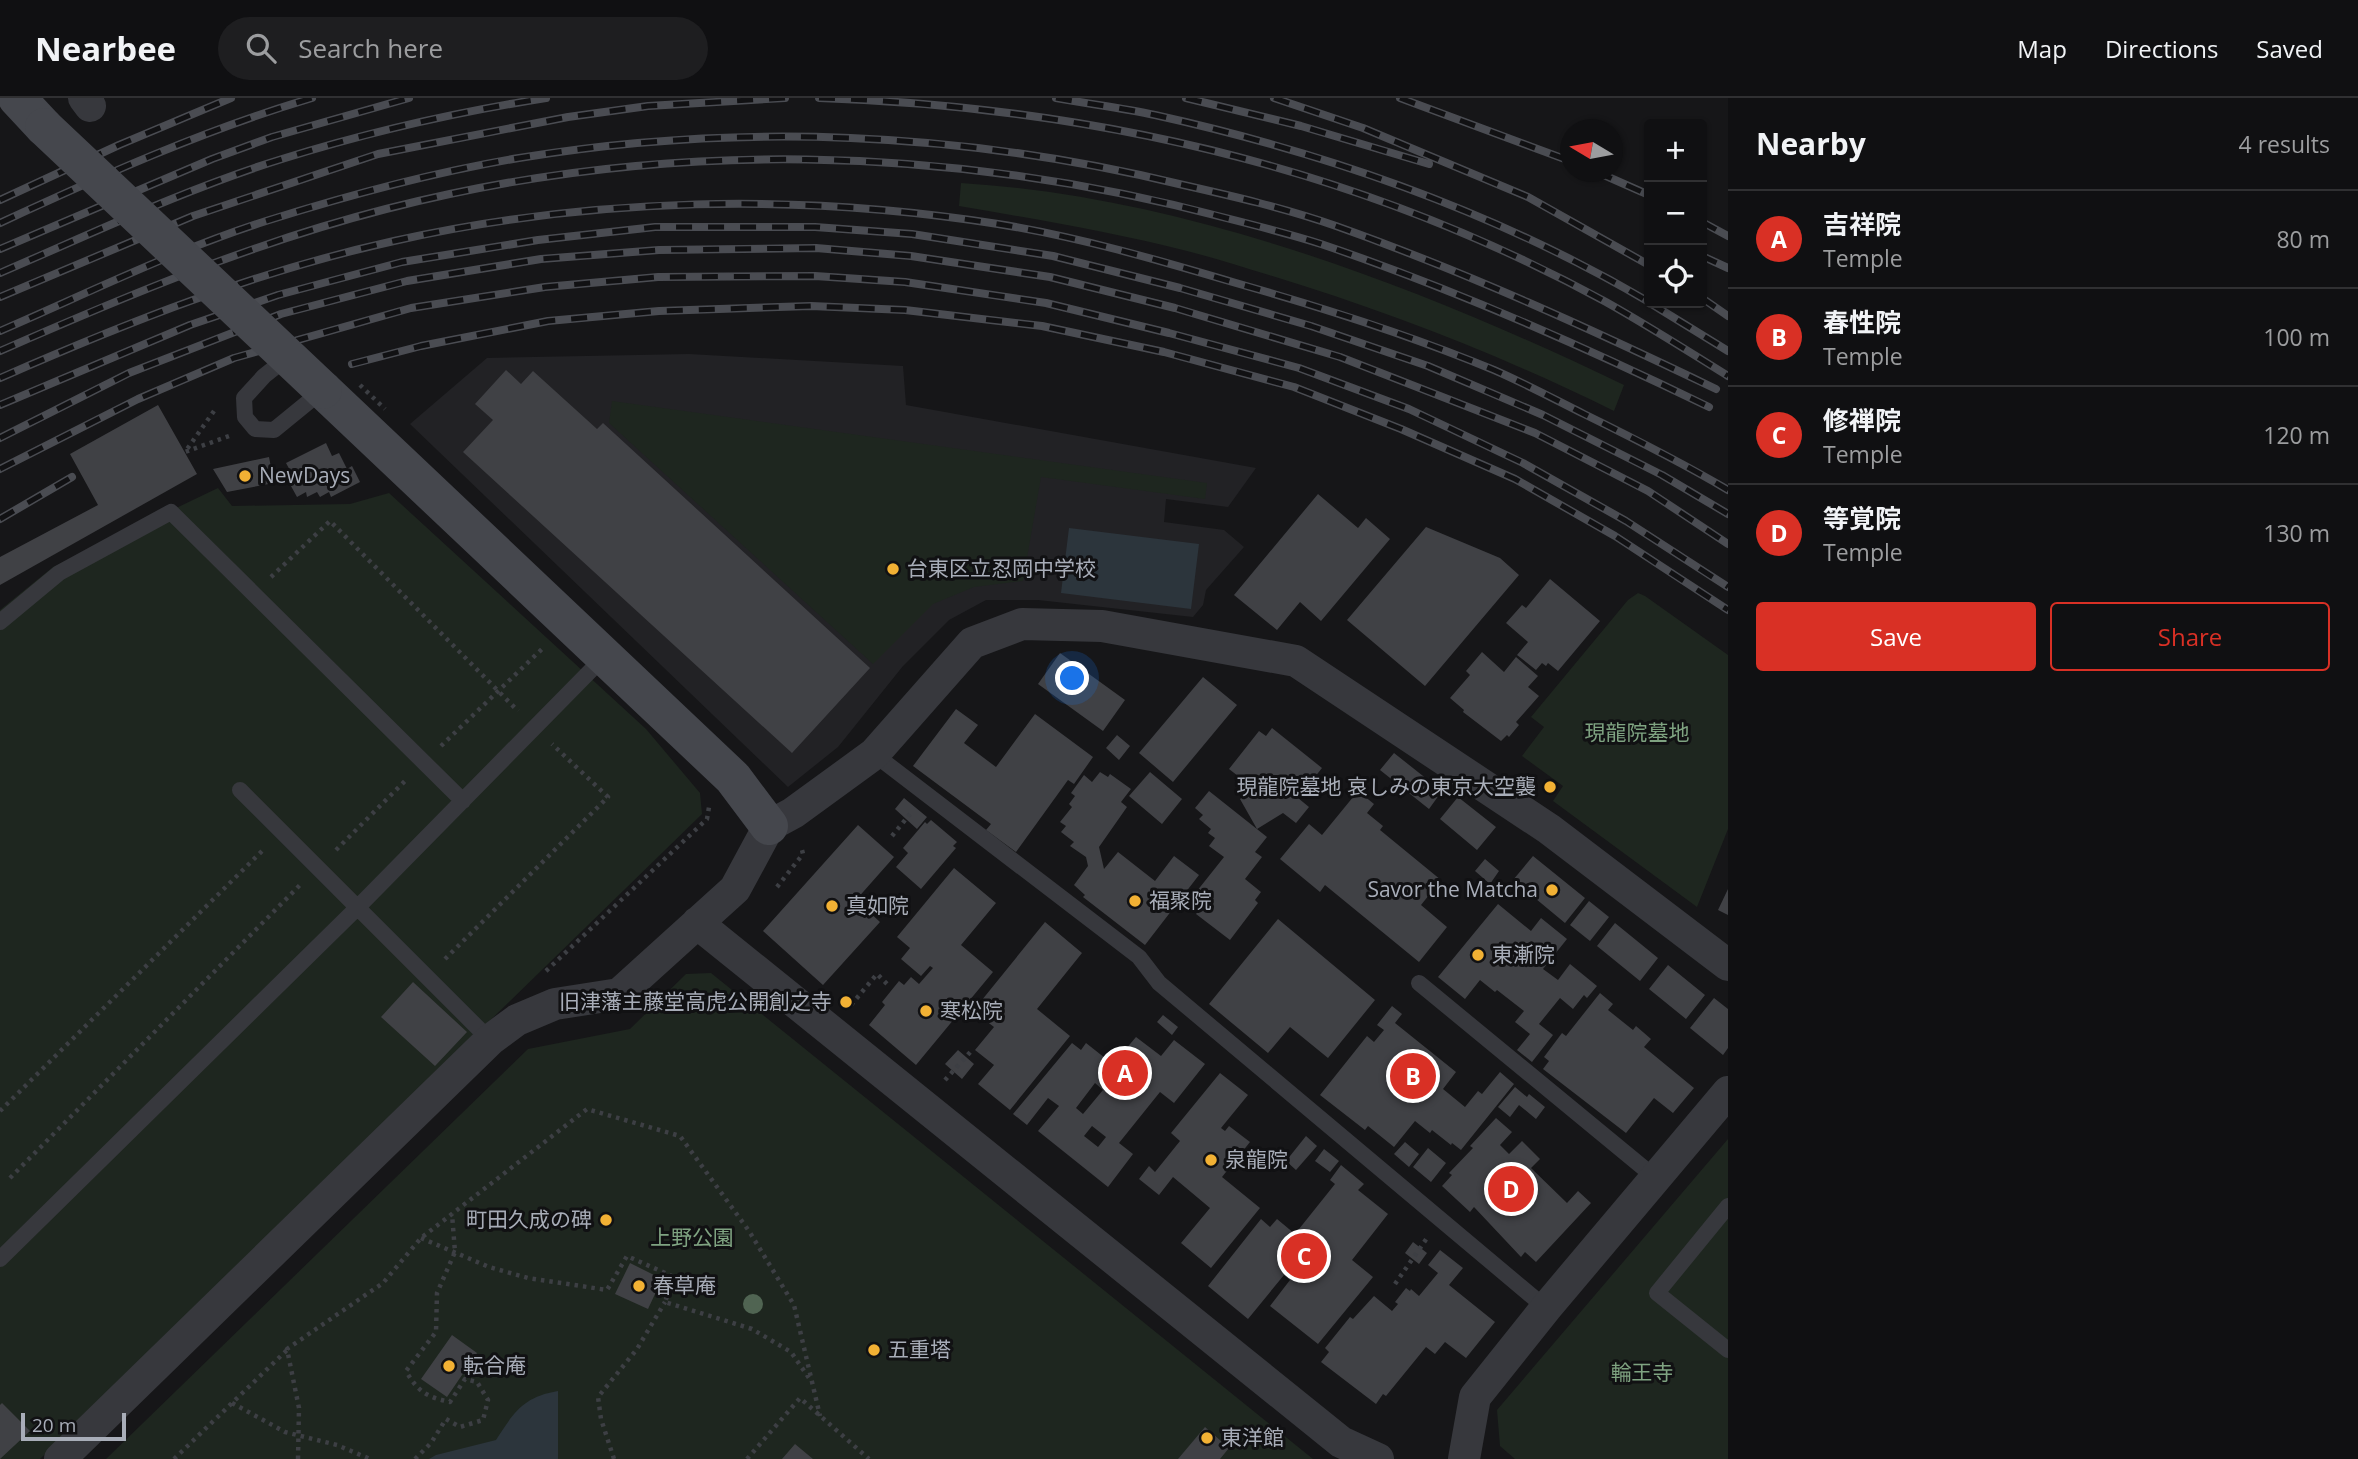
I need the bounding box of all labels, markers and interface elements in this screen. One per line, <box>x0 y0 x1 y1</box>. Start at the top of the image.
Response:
search box <box>218 17 708 80</box>
text: Nearbee <box>35 26 176 71</box>
icon: search <box>242 29 280 67</box>
text: Search here <box>298 30 443 66</box>
text: Map <box>2017 32 2067 65</box>
text: Directions <box>2105 32 2218 65</box>
text: Saved <box>2256 32 2323 65</box>
north arrow <box>1560 119 1623 182</box>
map controls <box>1644 119 1707 308</box>
button: + <box>1644 119 1707 182</box>
text: Nearby <box>1756 123 1866 164</box>
text: 4 results <box>2239 128 2330 160</box>
button: − <box>1644 182 1707 245</box>
text: 吉祥院 <box>1823 206 1901 242</box>
text: A <box>1771 223 1787 255</box>
text: 80 m <box>2276 223 2330 255</box>
text: Temple <box>1823 242 1903 274</box>
button: locate <box>1644 245 1707 308</box>
text: 春性院 <box>1823 304 1901 340</box>
text: B <box>1771 321 1787 353</box>
text: 100 m <box>2263 321 2330 353</box>
text: Temple <box>1823 340 1903 372</box>
text: 修禅院 <box>1823 402 1901 438</box>
text: C <box>1772 419 1786 451</box>
text: 120 m <box>2263 419 2330 451</box>
text: Temple <box>1823 438 1903 470</box>
place label: NewDays <box>259 461 350 489</box>
marker: NewDays <box>237 468 253 484</box>
text: 等覚院 <box>1823 500 1901 536</box>
text: D <box>1770 517 1788 549</box>
text: 130 m <box>2263 517 2330 549</box>
text: Temple <box>1823 536 1903 568</box>
place label: 台東区立忍岡中学校 <box>907 554 1096 582</box>
marker: 台東区立忍岡中学校 <box>885 561 901 577</box>
button: Save <box>1756 602 2036 671</box>
button: Share <box>2050 602 2330 671</box>
your location <box>1055 661 1089 695</box>
park label: 現龍院墓地 <box>1585 718 1690 746</box>
place label: 現龍院墓地 哀しみの東京大空襲 <box>1237 772 1536 800</box>
marker: 現龍院墓地 哀しみの東京大空襲 <box>1542 779 1558 795</box>
place label: Savor the Matcha <box>1367 875 1538 903</box>
marker: Savor the Matcha <box>1544 882 1560 898</box>
place label: 福聚院 <box>1149 886 1212 914</box>
place label: 真如院 <box>846 891 909 919</box>
marker: 福聚院 <box>1127 893 1143 909</box>
marker: 真如院 <box>824 898 840 914</box>
place label: 東漸院 <box>1492 940 1555 968</box>
marker: 東漸院 <box>1470 947 1486 963</box>
place label: 旧津藩主藤堂高虎公開創之寺 <box>559 987 832 1015</box>
marker: 旧津藩主藤堂高虎公開創之寺 <box>838 994 854 1010</box>
place label: 寒松院 <box>940 996 1003 1024</box>
marker: 寒松院 <box>918 1003 934 1019</box>
pin: A <box>1102 1047 1148 1099</box>
pin: B <box>1390 1050 1436 1102</box>
place label: 泉龍院 <box>1225 1145 1288 1173</box>
marker: 泉龍院 <box>1203 1152 1219 1168</box>
pin: D <box>1488 1163 1534 1215</box>
place label: 町田久成の碑 <box>466 1205 592 1233</box>
marker: 町田久成の碑 <box>598 1212 614 1228</box>
park label: 上野公園 <box>650 1223 734 1251</box>
pin: C <box>1281 1230 1327 1282</box>
place label: 春草庵 <box>653 1271 716 1299</box>
marker: 春草庵 <box>631 1278 647 1294</box>
place label: 五重塔 <box>888 1335 951 1363</box>
marker: 五重塔 <box>866 1342 882 1358</box>
place label: 転合庵 <box>463 1351 526 1379</box>
marker: 転合庵 <box>441 1358 457 1374</box>
park label: 輪王寺 <box>1611 1358 1674 1386</box>
scale bar <box>21 1410 126 1442</box>
text: 20 m <box>32 1412 76 1438</box>
place label: 東洋館 <box>1221 1423 1284 1451</box>
marker: 東洋館 <box>1199 1430 1215 1446</box>

